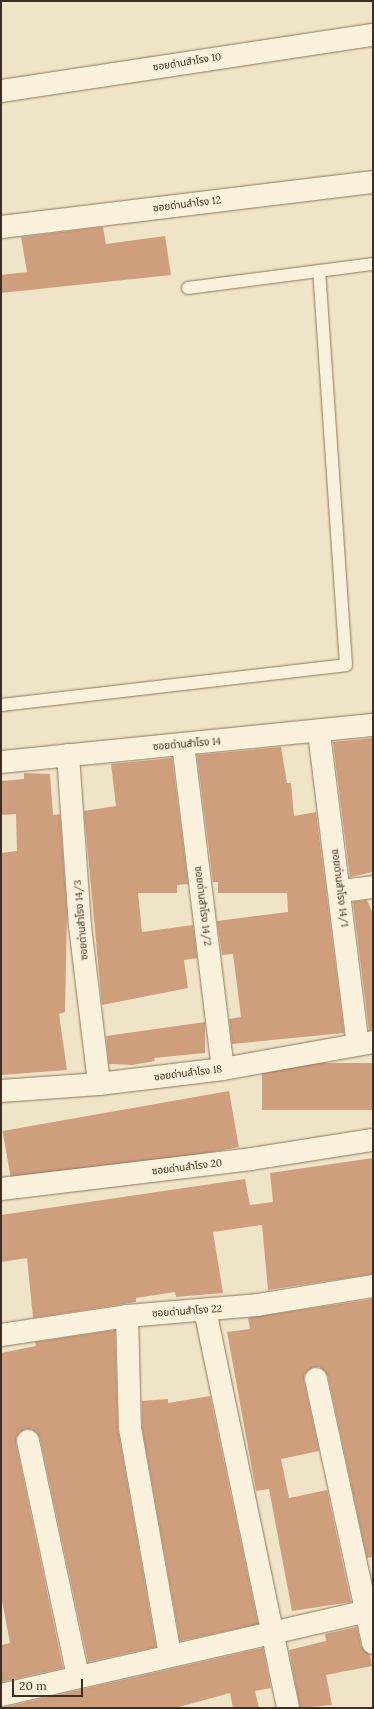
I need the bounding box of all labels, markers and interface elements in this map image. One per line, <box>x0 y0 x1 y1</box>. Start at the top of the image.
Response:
street label: ซอยด่านสำโรง 10 <box>152 51 222 73</box>
street label: ซอยด่านสำโรง 12 <box>152 194 222 214</box>
street label: ซอยด่านสำโรง 14 <box>152 735 222 753</box>
street label: ซอยด่านสำโรง 14/1 <box>329 848 351 928</box>
street label: ซอยด่านสำโรง 14/2 <box>192 865 214 947</box>
street label: ซอยด่านสำโรง 14/3 <box>72 879 90 961</box>
street label: ซอยด่านสำโรง 18 <box>153 1063 223 1083</box>
street label: ซอยด่านสำโรง 20 <box>151 1157 223 1177</box>
street label: ซอยด่านสำโรง 22 <box>152 1303 222 1319</box>
scale bar <box>14 1671 85 1697</box>
text: 20 m <box>19 1678 47 1693</box>

